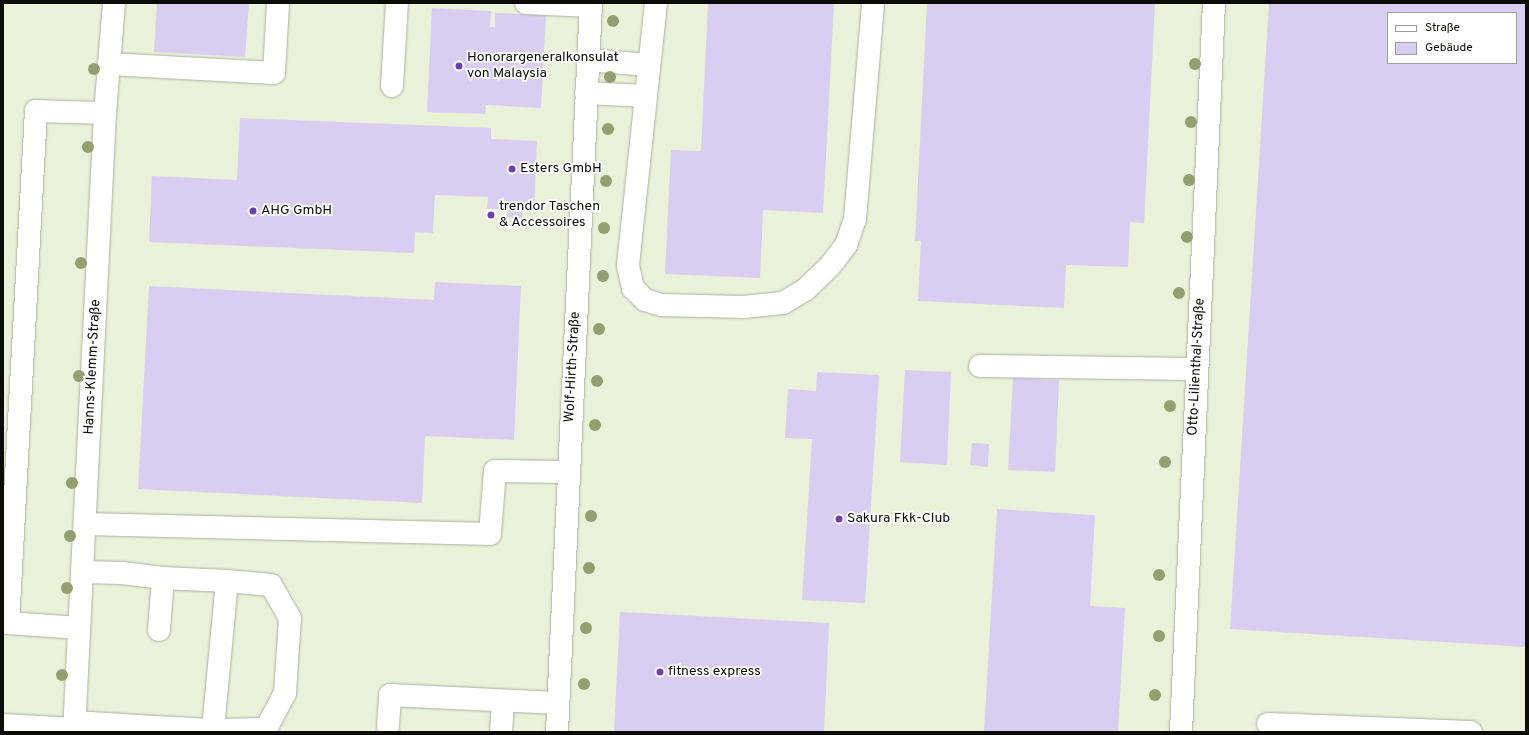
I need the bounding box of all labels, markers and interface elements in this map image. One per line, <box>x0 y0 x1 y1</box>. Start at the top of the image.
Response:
legend <box>1387 12 1517 64</box>
text: Straße <box>1425 20 1460 36</box>
text: Gebäude <box>1425 40 1473 56</box>
place label: Honorargeneralkonsulat von Malaysia <box>467 50 619 82</box>
marker: Honorargeneralkonsulat von Malaysia <box>454 61 464 71</box>
place label: Esters GmbH <box>520 161 602 177</box>
marker: Esters GmbH <box>507 164 517 174</box>
place label: trendor Taschen & Accessoires <box>499 199 601 232</box>
place label: AHG GmbH <box>261 203 332 219</box>
marker: AHG GmbH <box>248 206 258 216</box>
marker: trendor Taschen & Accessoires <box>486 210 496 220</box>
street label: Otto-Lilienthal-Straße <box>1185 298 1209 436</box>
street label: Hanns-Klemm-Straße <box>81 299 105 435</box>
street label: Wolf-Hirth-Straße <box>562 311 584 423</box>
place label: Sakura Fkk-Club <box>847 511 950 527</box>
marker: Sakura Fkk-Club <box>834 514 844 524</box>
place label: fitness express <box>668 664 761 680</box>
marker: fitness express <box>655 667 665 677</box>

